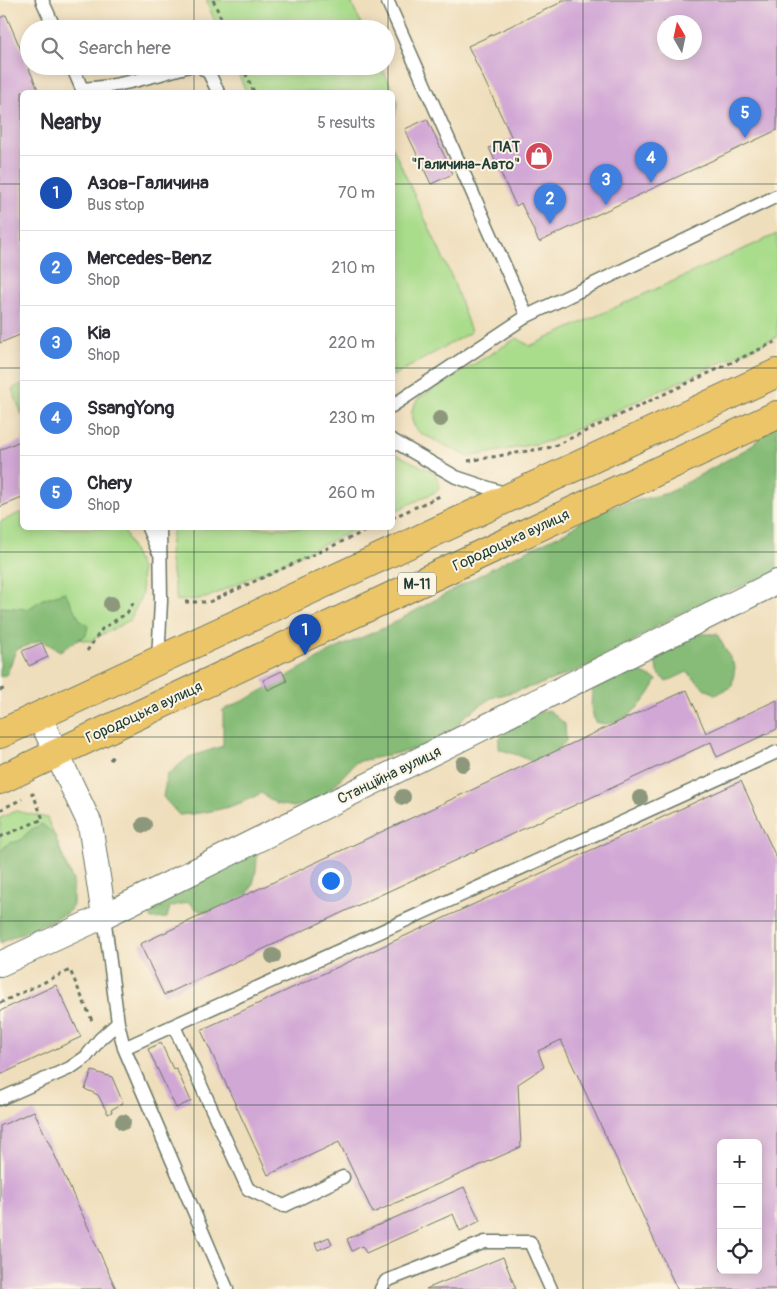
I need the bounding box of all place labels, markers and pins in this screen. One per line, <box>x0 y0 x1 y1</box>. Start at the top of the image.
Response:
pin: 5 <box>729 97 761 138</box>
place label: ПАТ "Галичина-Авто" <box>411 138 521 174</box>
shop icon: ПАТ "Галичина-Авто" <box>524 141 554 171</box>
pin: 4 <box>635 142 667 183</box>
pin: 3 <box>590 164 622 205</box>
pin: 2 <box>534 183 566 224</box>
pin: 1 <box>289 614 321 655</box>

